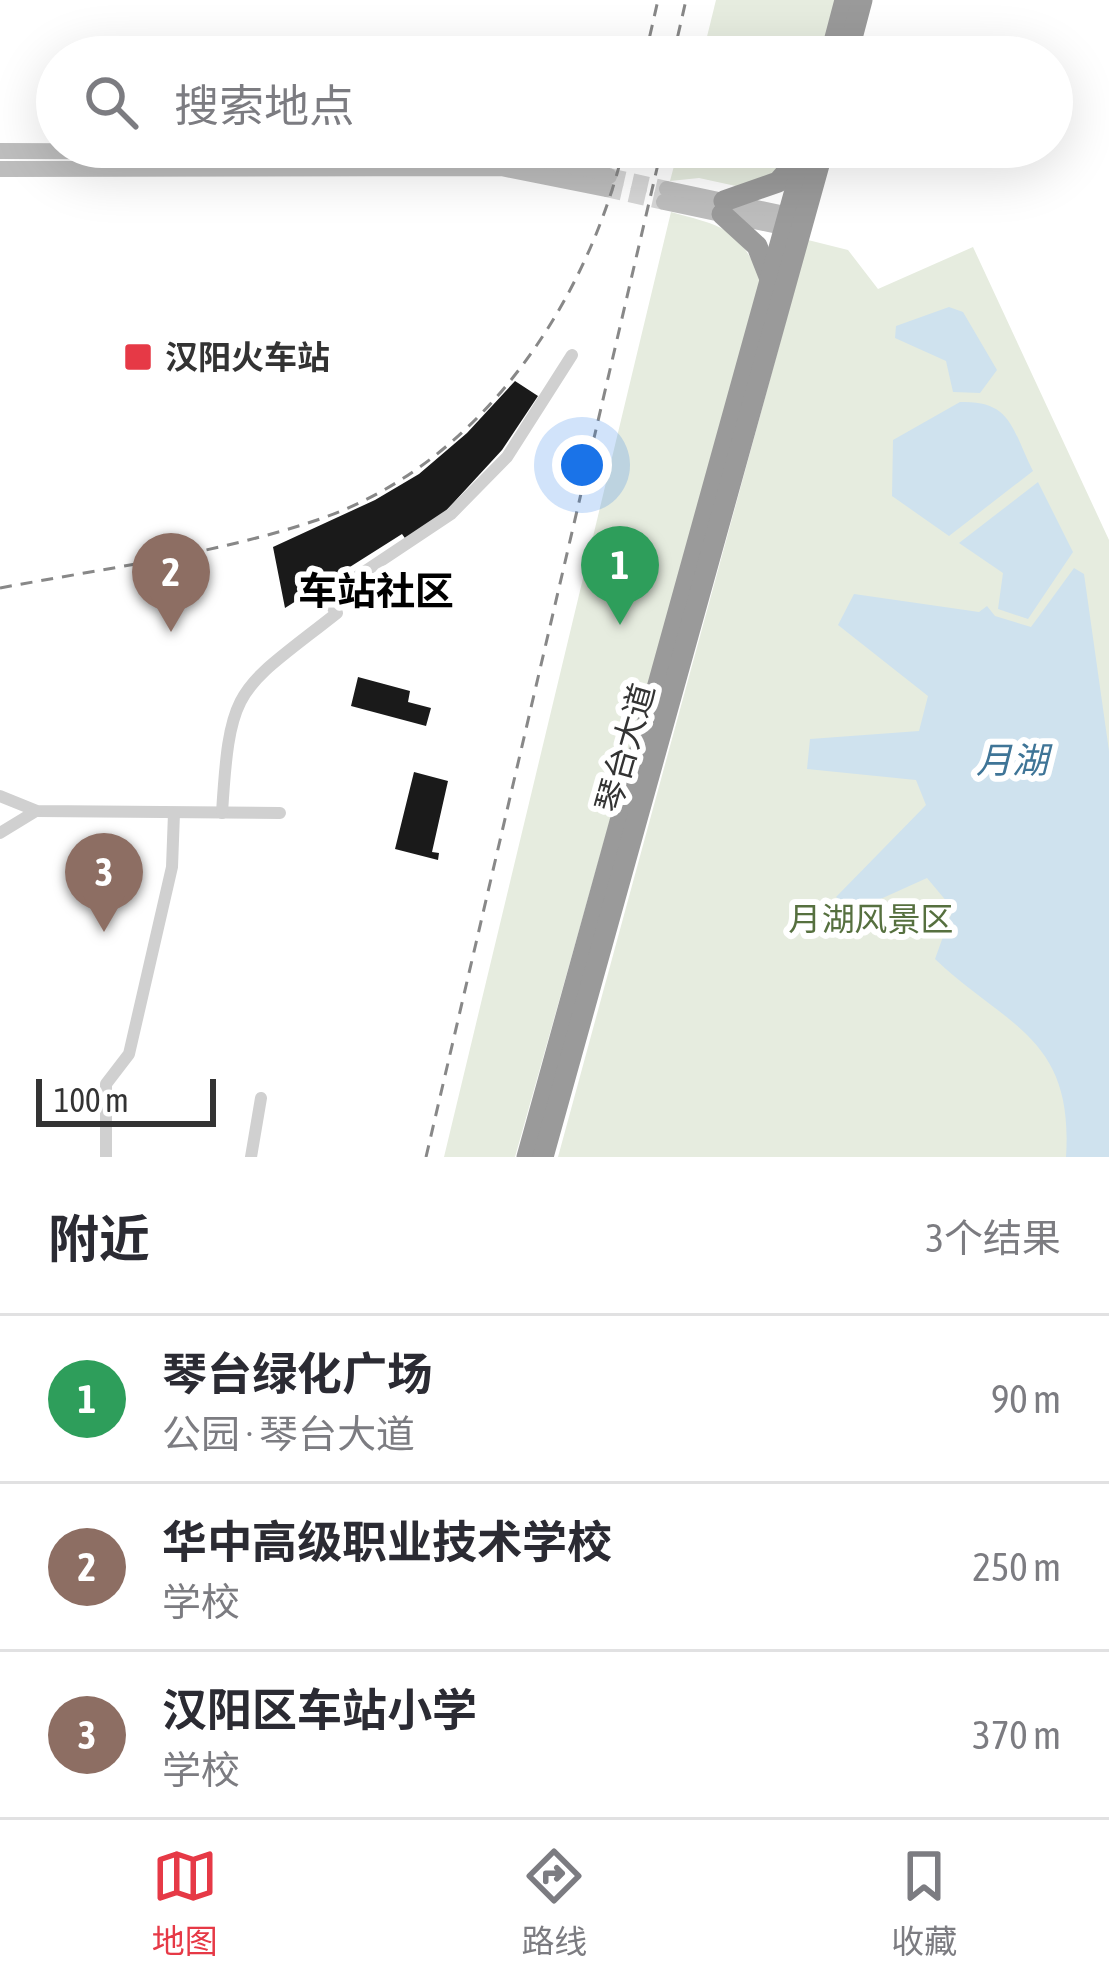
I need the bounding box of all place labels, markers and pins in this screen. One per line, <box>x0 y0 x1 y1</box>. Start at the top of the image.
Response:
place label: 汉阳火车站 <box>165 338 330 376</box>
marker: 汉阳火车站 <box>122 341 154 373</box>
pin: 1 <box>581 526 659 625</box>
pin: 2 <box>132 533 210 632</box>
pin: 3 <box>65 833 143 932</box>

